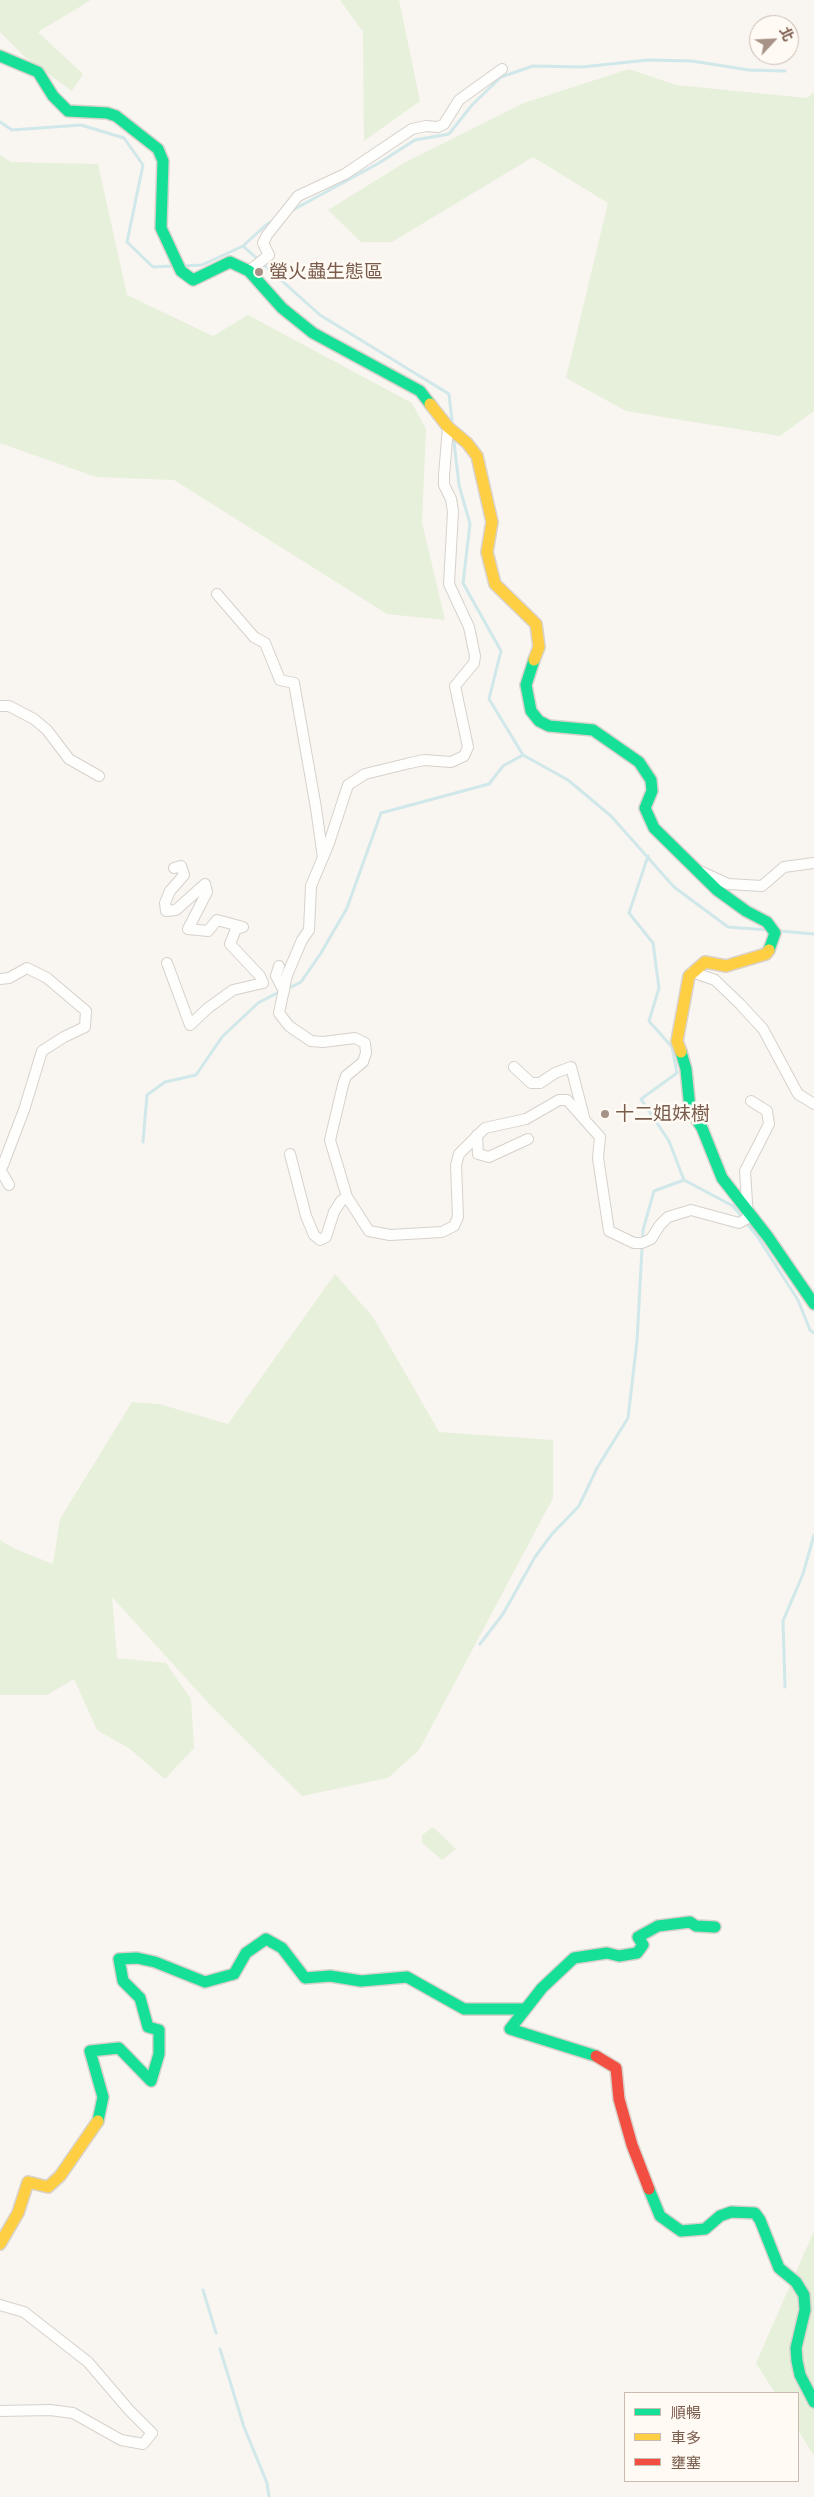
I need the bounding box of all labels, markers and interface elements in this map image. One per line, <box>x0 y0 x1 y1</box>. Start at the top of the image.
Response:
north arrow <box>749 15 799 65</box>
text: 北 <box>776 24 798 44</box>
place label: 螢火蟲生態區 <box>269 261 383 283</box>
marker: 螢火蟲生態區 <box>253 266 265 278</box>
place label: 十二姐妹樹 <box>615 1103 710 1125</box>
marker: 十二姐妹樹 <box>599 1108 611 1120</box>
legend <box>624 2392 799 2482</box>
text: 順暢 <box>671 2404 701 2422</box>
text: 車多 <box>671 2429 701 2447</box>
text: 壅塞 <box>671 2454 701 2472</box>

